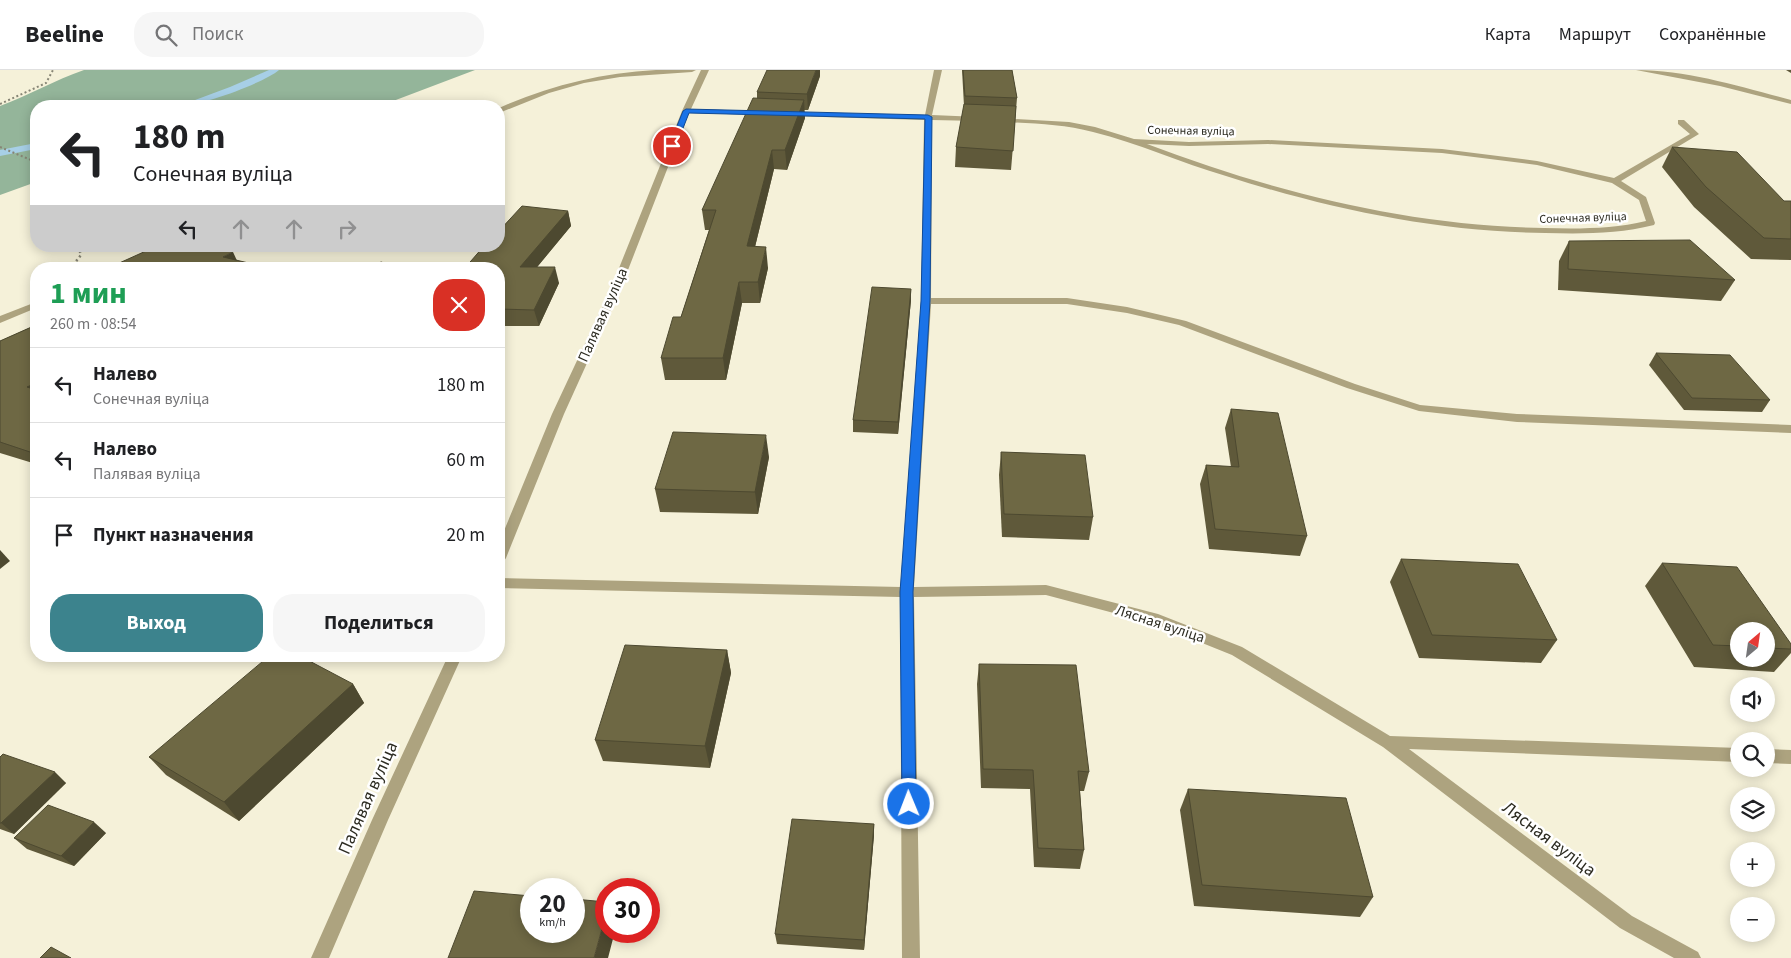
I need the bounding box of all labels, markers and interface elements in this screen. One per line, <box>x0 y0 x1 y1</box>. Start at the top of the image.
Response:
search box <box>134 12 484 57</box>
text: Beeline <box>25 17 104 52</box>
icon: search <box>152 21 180 49</box>
text: Поиск <box>192 21 243 48</box>
text: Карта <box>1485 22 1531 47</box>
text: Маршрут <box>1559 22 1631 47</box>
text: Сохранённые <box>1659 22 1766 47</box>
text: 180 m <box>133 112 225 162</box>
icon: left <box>50 120 115 185</box>
street label: Сонечная вуліца <box>1147 122 1235 140</box>
pin <box>651 125 693 167</box>
icon: arrive <box>658 132 686 160</box>
text: Сонечная вуліца <box>133 158 293 190</box>
street label: Сонечная вуліца <box>1539 208 1627 228</box>
icon: left <box>174 215 202 243</box>
icon: ahead <box>227 215 255 243</box>
icon: ahead <box>280 215 308 243</box>
icon: right <box>333 215 361 243</box>
street label: Палявая вуліца <box>573 265 633 365</box>
text: 1 мин <box>50 272 127 315</box>
button: close <box>433 279 485 331</box>
text: 260 m · 08:54 <box>50 313 137 335</box>
text: Налево <box>93 361 157 388</box>
icon: left <box>50 371 78 399</box>
text: 180 m <box>437 372 485 399</box>
text: Сонечная вуліца <box>93 388 209 410</box>
text: Налево <box>93 436 157 463</box>
icon: left <box>50 446 78 474</box>
text: 60 m <box>447 447 485 474</box>
text: Палявая вуліца <box>93 463 201 485</box>
icon: arrive <box>50 521 78 549</box>
text: Пункт назначения <box>93 522 254 549</box>
text: 20 m <box>447 522 485 549</box>
button: Выход <box>50 594 263 652</box>
button: Поделиться <box>273 594 485 652</box>
street label: Лясная вуліца <box>1113 600 1207 648</box>
north arrow <box>1730 622 1775 668</box>
map controls <box>1730 622 1775 942</box>
button: sound <box>1730 677 1775 722</box>
button: search <box>1730 732 1775 777</box>
street label: Палявая вуліца <box>332 738 404 858</box>
position arrow <box>882 777 934 829</box>
button: layers <box>1730 787 1775 832</box>
street label: Лясная вуліца <box>1497 795 1601 883</box>
button: + <box>1730 842 1775 887</box>
speed limit sign: 30 <box>595 878 660 943</box>
text: 20 <box>539 886 566 922</box>
button: − <box>1730 897 1775 942</box>
text: km/h <box>539 914 566 931</box>

